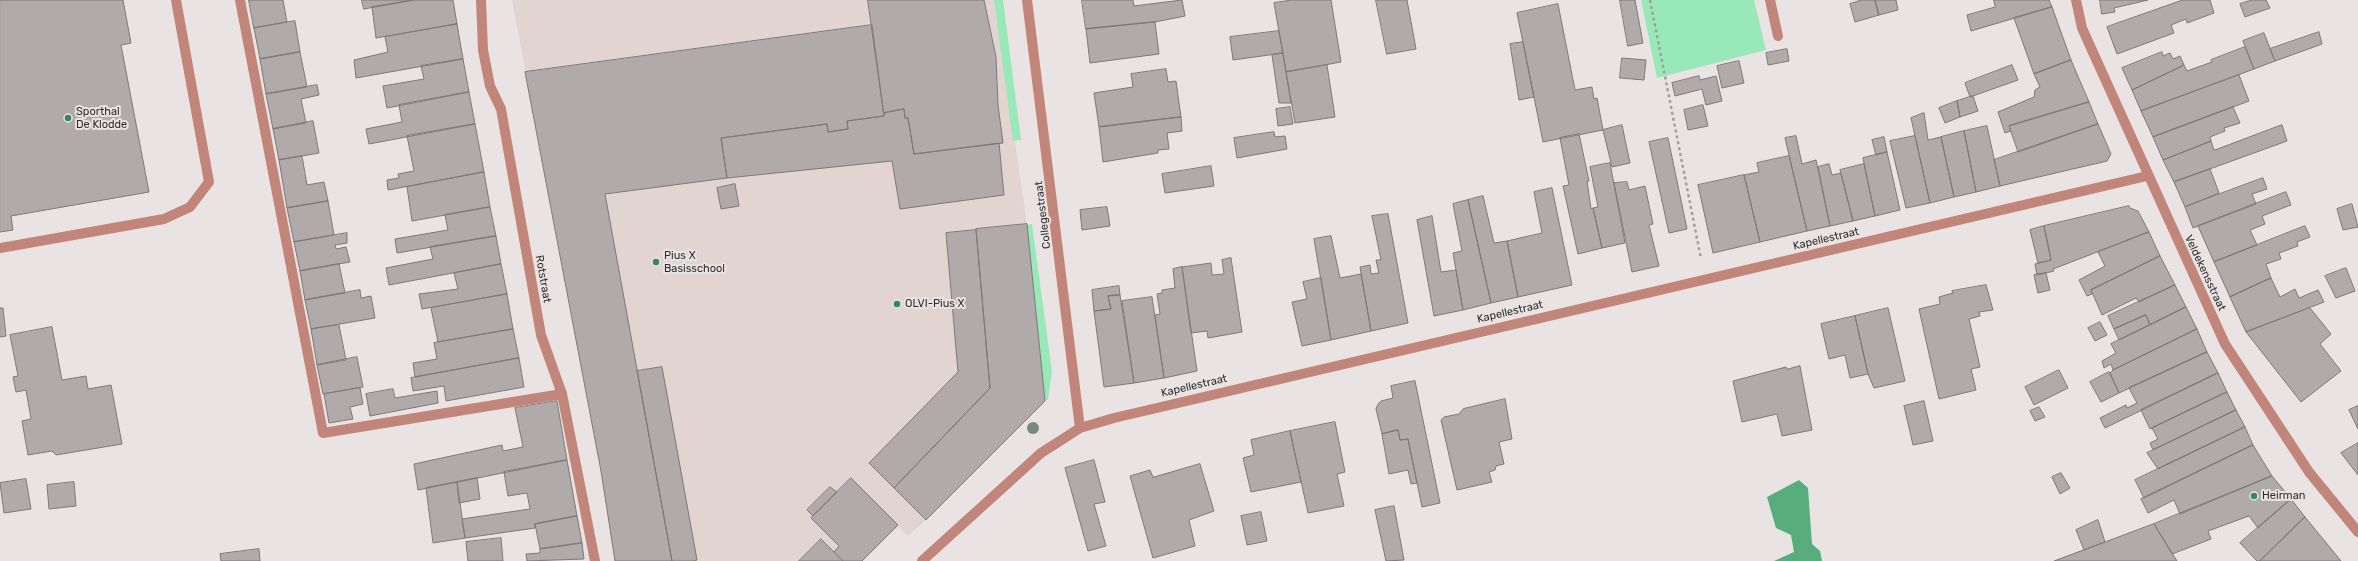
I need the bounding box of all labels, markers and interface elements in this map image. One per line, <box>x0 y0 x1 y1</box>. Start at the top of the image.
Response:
place label: Sporthal De Klodde <box>76 105 127 131</box>
marker: Sporthal De Klodde <box>63 113 73 123</box>
street label: Collegestraat <box>1032 180 1054 250</box>
street label: Kapellestraat <box>1792 225 1860 253</box>
street label: Veldekensstraat <box>2182 233 2228 313</box>
place label: Pius X Basisschool <box>664 249 725 275</box>
street label: Rotstraat <box>532 254 554 304</box>
marker: Pius X Basisschool <box>651 257 661 267</box>
place label: OLVI-Pius X <box>905 297 965 311</box>
street label: Kapellestraat <box>1476 298 1544 326</box>
marker: OLVI-Pius X <box>892 299 902 309</box>
street label: Kapellestraat <box>1160 372 1228 400</box>
place label: Heirman <box>2262 489 2305 503</box>
marker: Heirman <box>2249 491 2259 501</box>

